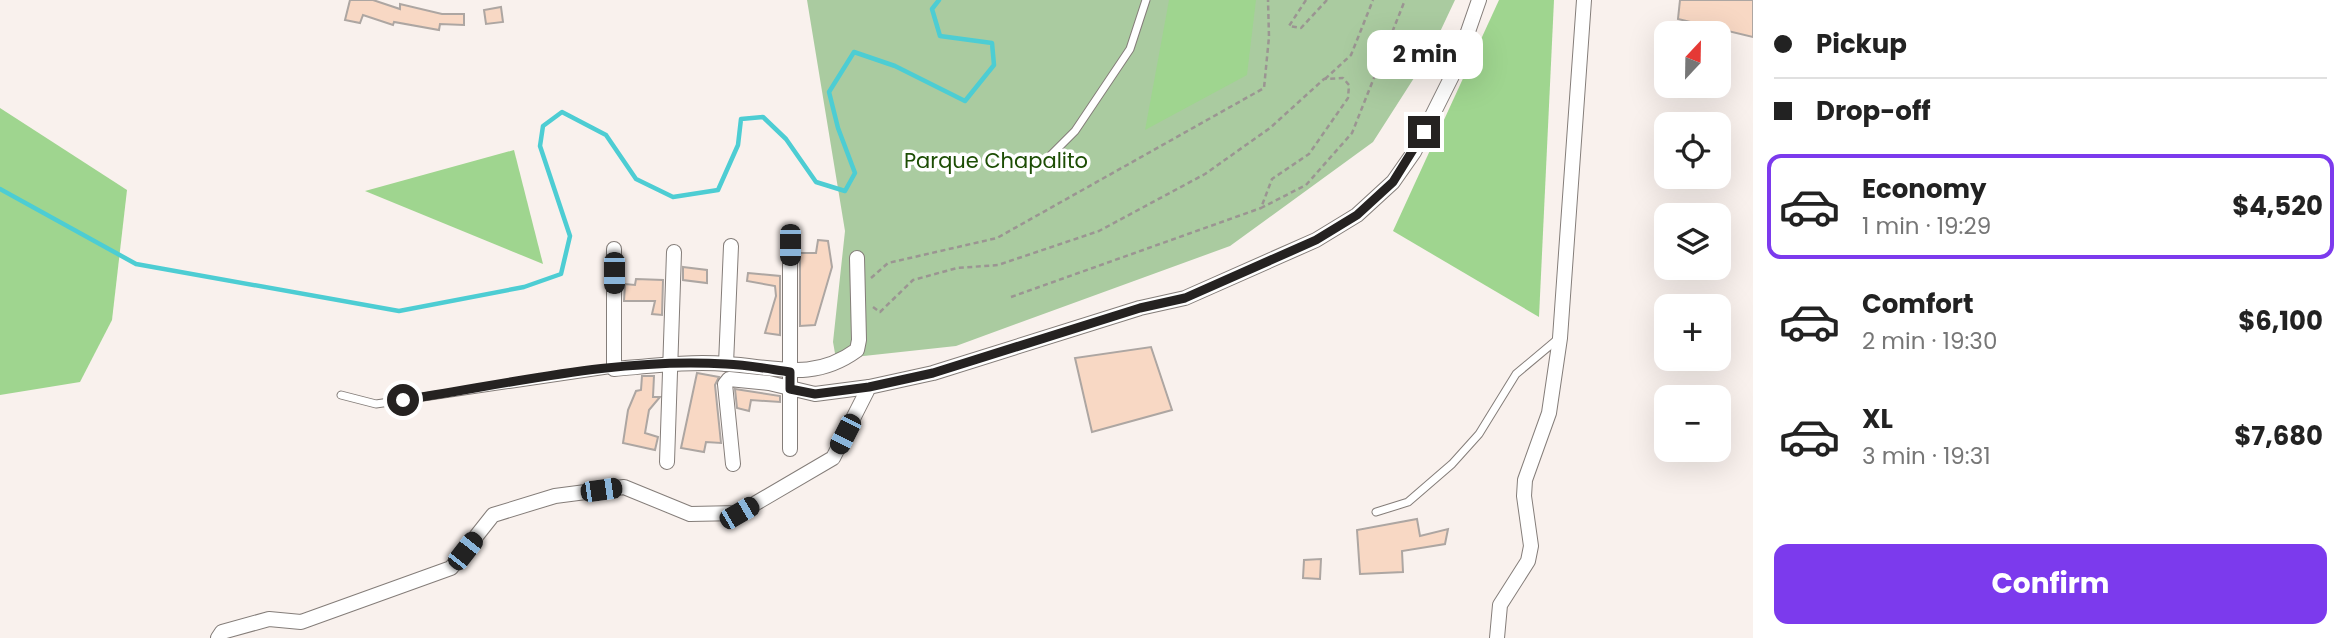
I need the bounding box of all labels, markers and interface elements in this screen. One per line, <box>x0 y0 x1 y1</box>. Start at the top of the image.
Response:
north arrow <box>1654 21 1731 98</box>
map controls <box>1654 21 1731 462</box>
text: Pickup <box>1816 26 1907 62</box>
callout: 2 min <box>1366 31 1482 80</box>
text: 2 min <box>1393 38 1457 70</box>
text: Drop-off <box>1816 93 1931 129</box>
button: locate <box>1654 112 1731 189</box>
route end <box>1408 116 1440 148</box>
park label: Parque Chapalito <box>904 146 1088 175</box>
text: Economy <box>1862 171 1986 207</box>
icon: car <box>1778 175 1841 238</box>
text: $4,520 <box>2232 188 2323 224</box>
button: layers <box>1654 203 1731 280</box>
text: 1 min · 19:29 <box>1862 210 1991 242</box>
car <box>780 224 801 266</box>
car <box>604 252 625 294</box>
text: Comfort <box>1862 286 1974 322</box>
icon: car <box>1778 290 1841 353</box>
button: + <box>1654 294 1731 371</box>
text: $6,100 <box>2238 303 2323 339</box>
text: 2 min · 19:30 <box>1862 325 1997 357</box>
route start <box>387 384 419 416</box>
button: − <box>1654 385 1731 462</box>
text: XL <box>1862 401 1893 437</box>
icon: car <box>1778 405 1841 468</box>
car <box>827 411 864 457</box>
text: $7,680 <box>2234 418 2323 454</box>
text: 3 min · 19:31 <box>1862 440 1991 472</box>
car <box>579 477 624 503</box>
car <box>716 493 763 533</box>
car <box>444 528 487 574</box>
button: Confirm <box>1774 544 2327 624</box>

